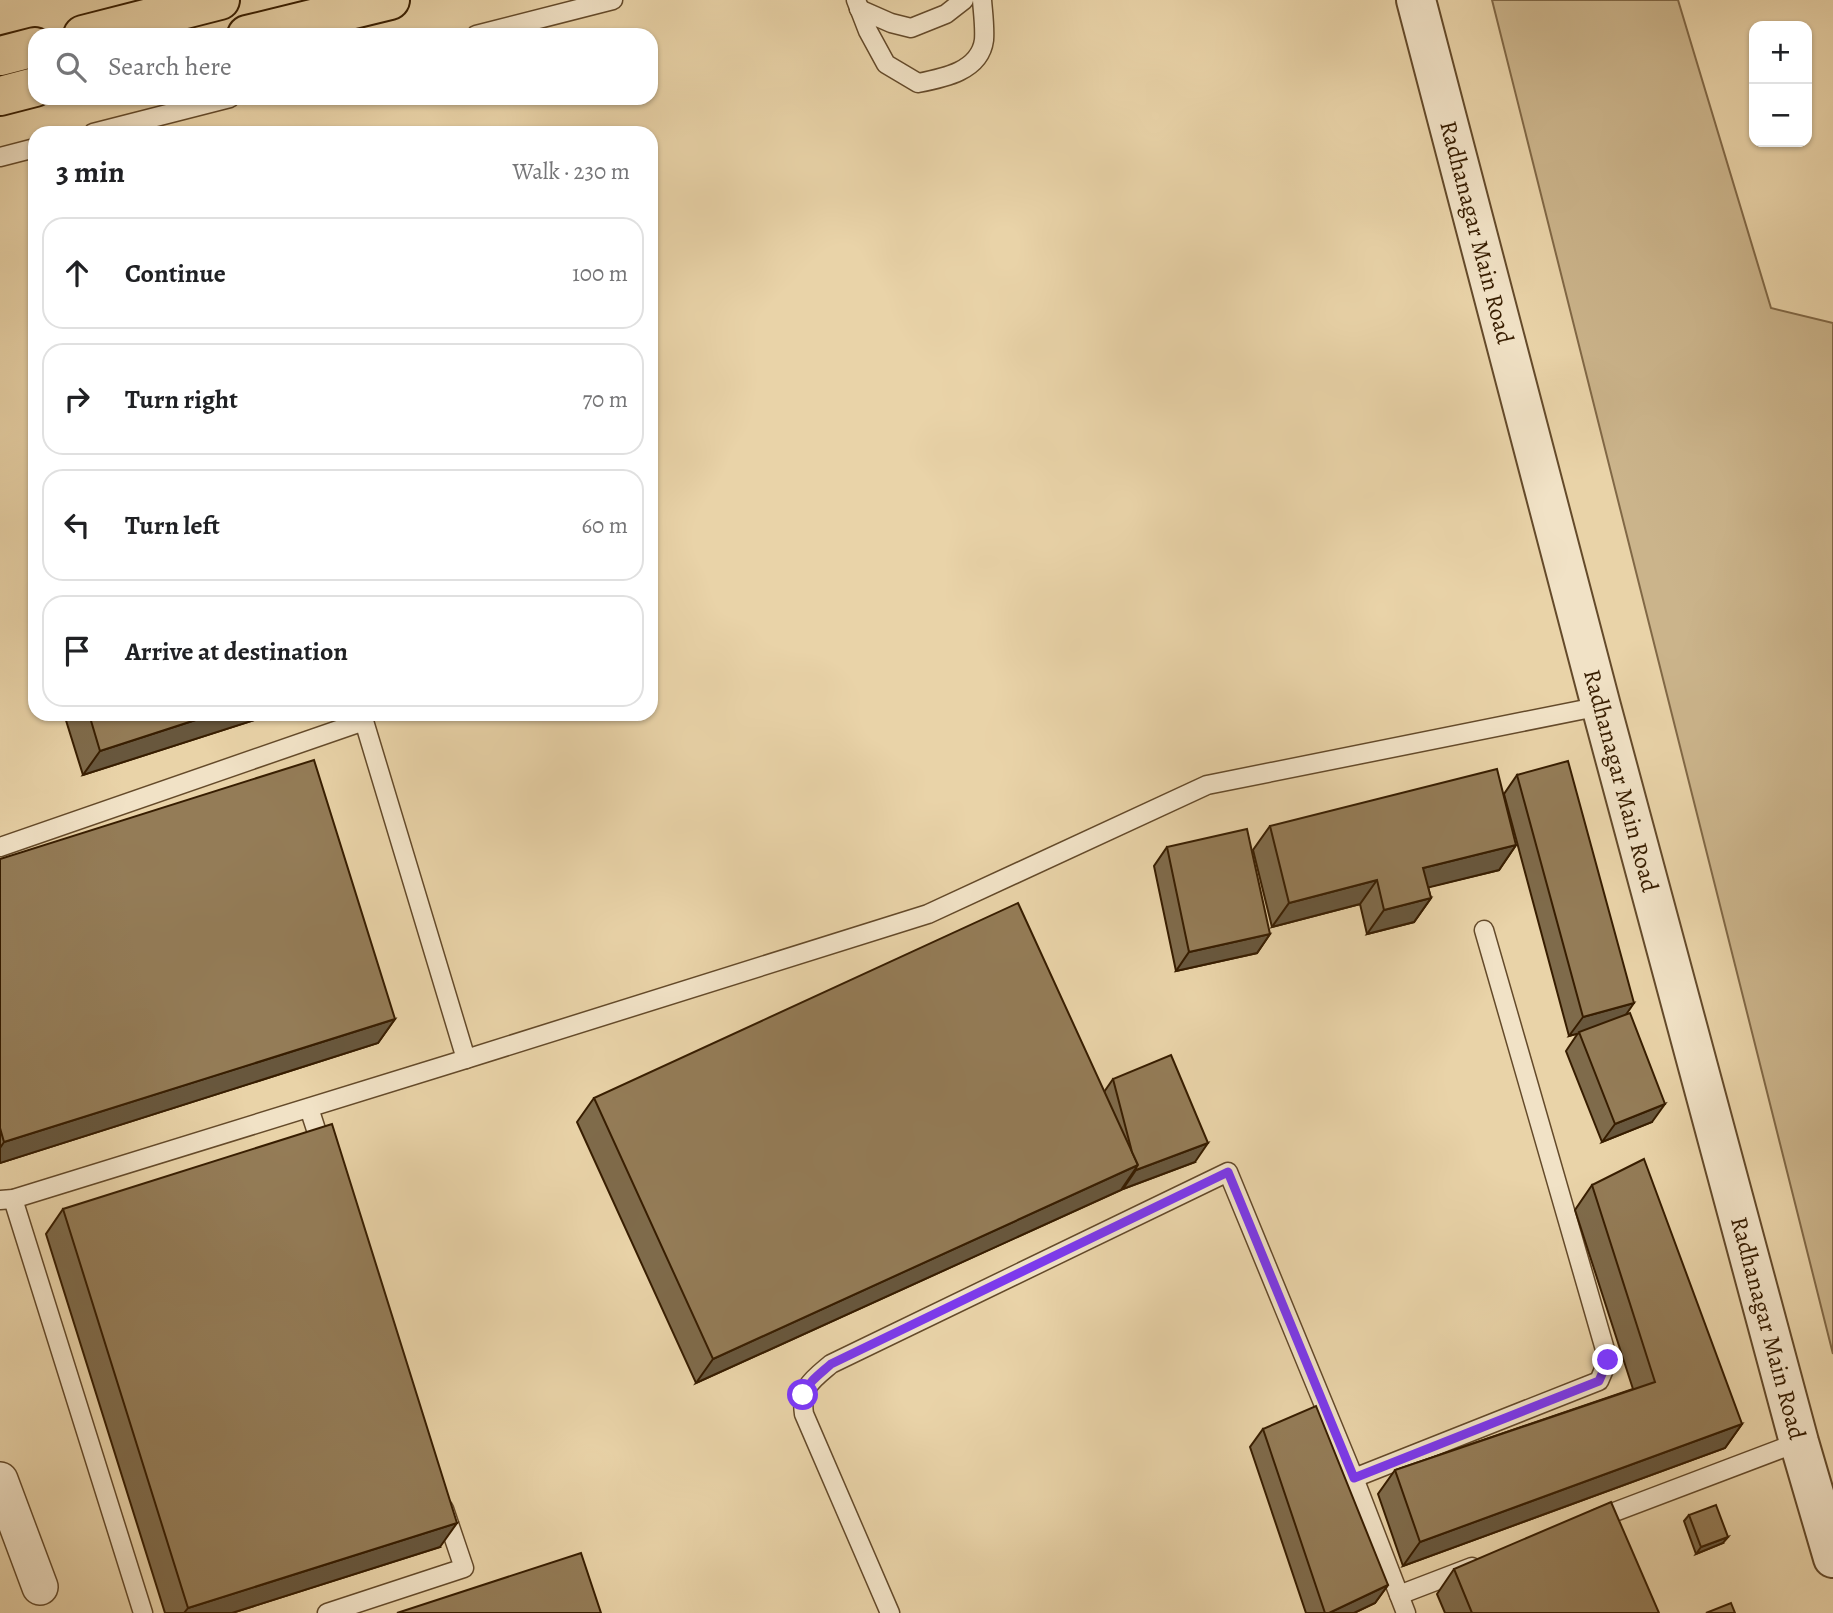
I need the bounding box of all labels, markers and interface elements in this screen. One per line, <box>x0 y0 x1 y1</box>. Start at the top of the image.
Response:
map controls <box>1749 21 1812 147</box>
button: + <box>1749 21 1812 84</box>
search box <box>28 28 658 105</box>
icon: search <box>52 48 90 86</box>
text: Search here <box>108 49 232 84</box>
button: − <box>1749 84 1812 147</box>
street label: Radhanagar Main Road <box>1432 117 1521 347</box>
text: 3 min <box>56 152 125 192</box>
text: Walk · 230 m <box>513 156 630 187</box>
icon: ahead <box>58 254 96 292</box>
text: Continue <box>125 256 226 291</box>
text: 100 m <box>572 258 628 289</box>
icon: right <box>58 380 96 418</box>
text: Turn right <box>125 382 238 417</box>
text: 70 m <box>582 384 628 415</box>
icon: left <box>58 506 96 544</box>
text: Turn left <box>125 508 220 543</box>
text: 60 m <box>581 510 628 541</box>
icon: arrive <box>58 632 96 670</box>
text: Arrive at destination <box>125 634 348 669</box>
street label: Radhanagar Main Road <box>1576 666 1666 896</box>
street label: Radhanagar Main Road <box>1723 1213 1814 1443</box>
route end <box>1592 1344 1623 1375</box>
route start <box>787 1379 818 1410</box>

